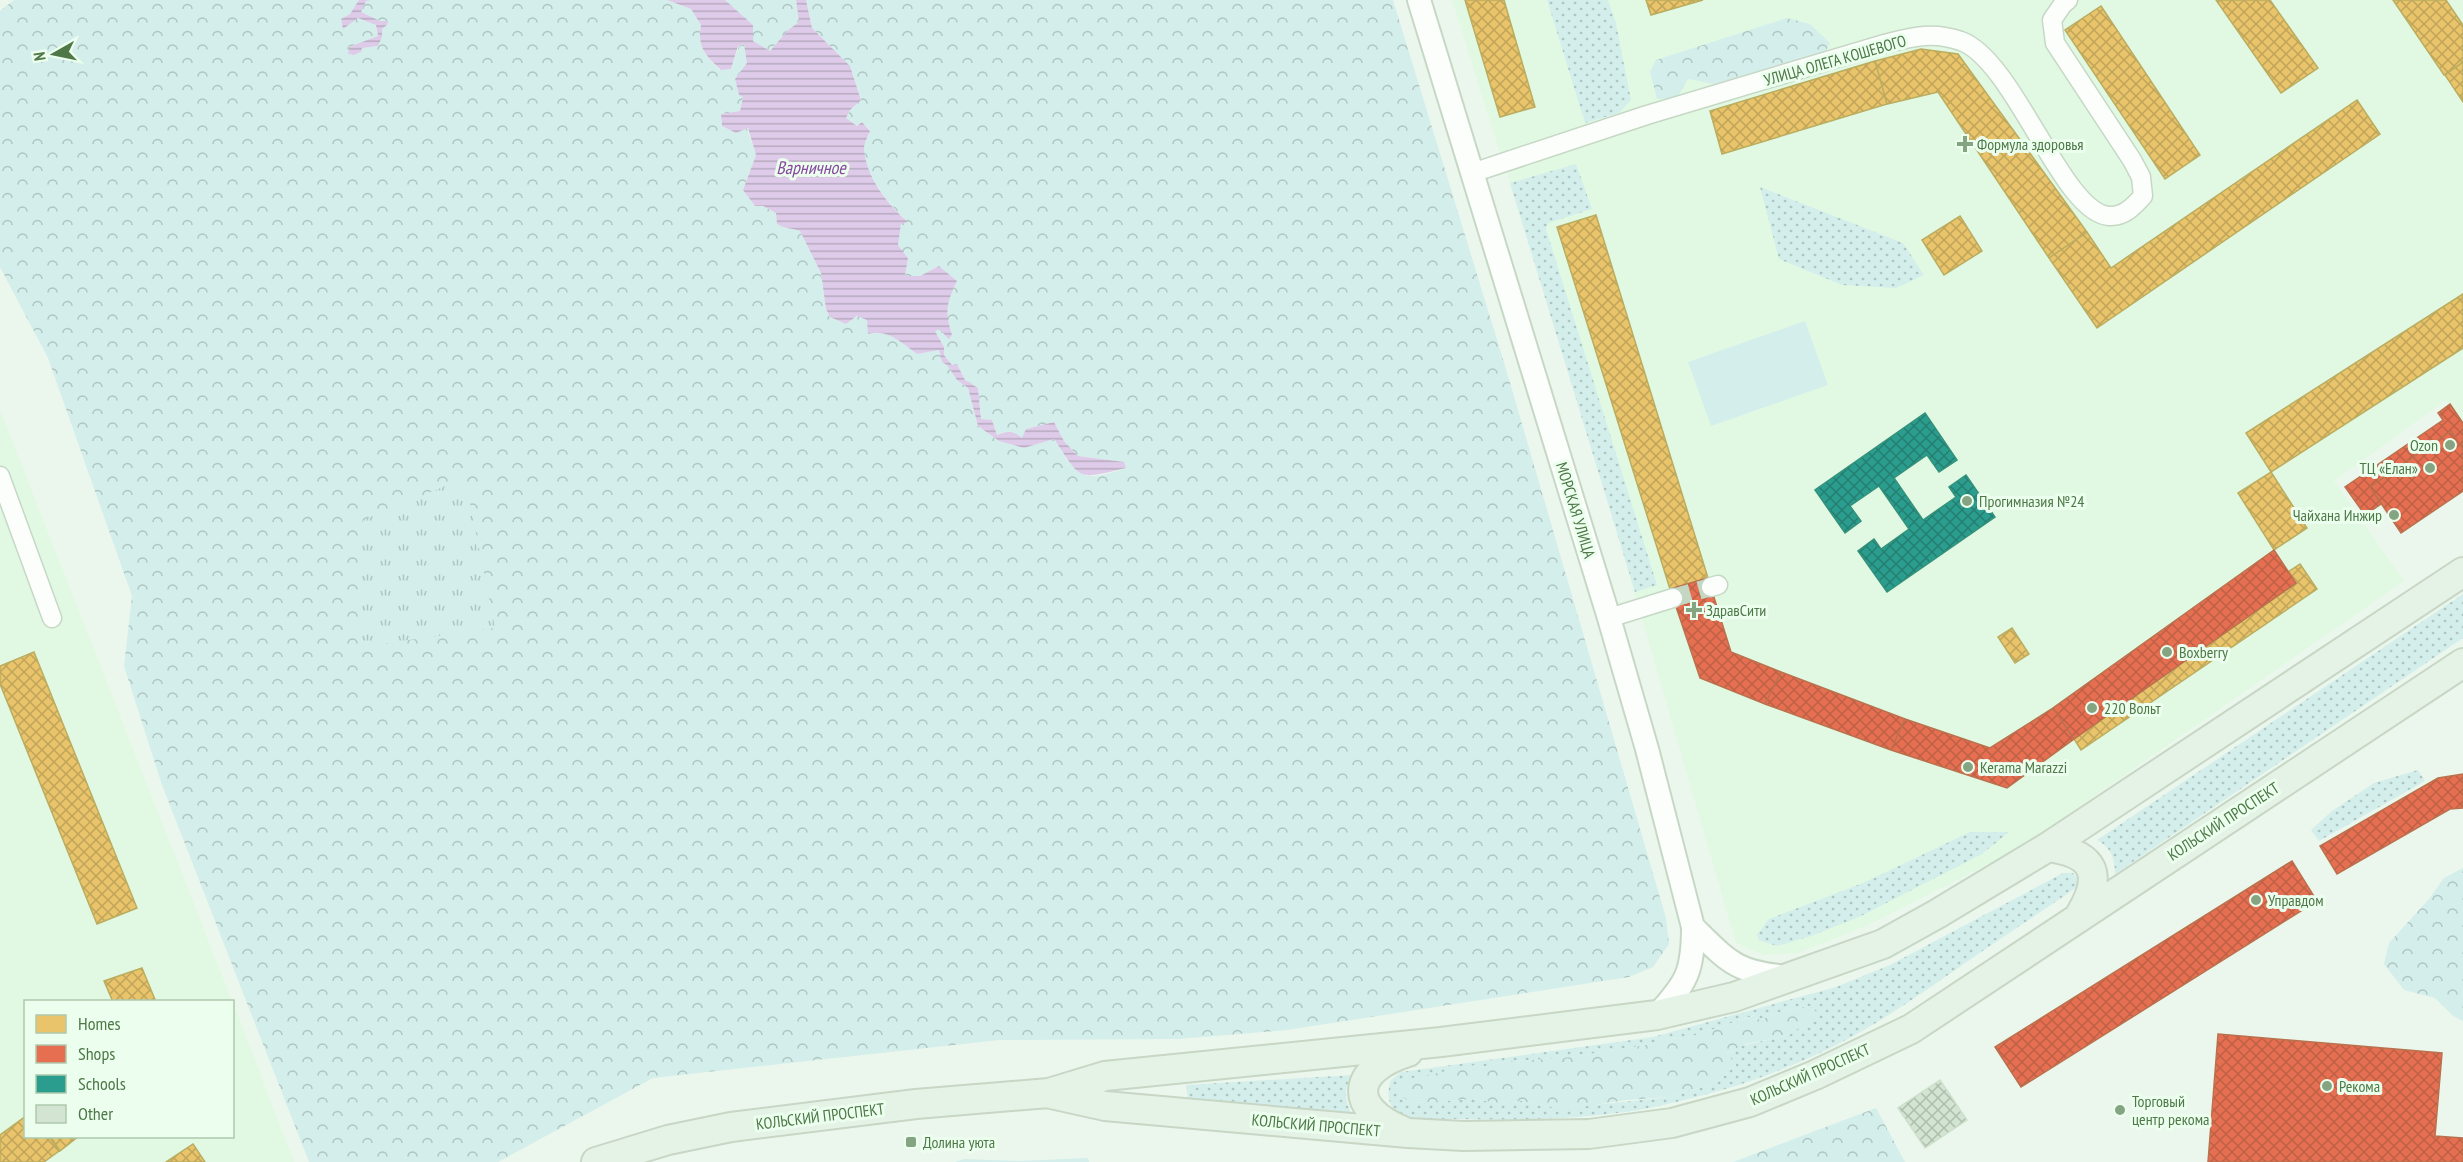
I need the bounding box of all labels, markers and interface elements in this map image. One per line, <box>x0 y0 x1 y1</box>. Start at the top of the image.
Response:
north arrow <box>24 24 84 84</box>
street label: УЛИЦА ОЛЕГА КОШЕВОГО <box>1762 30 1909 90</box>
text: N <box>29 51 50 62</box>
place label: Формула здоровья <box>1977 134 2084 154</box>
marker: Формула здоровья <box>1958 137 1972 151</box>
water label: Варничное <box>776 156 847 179</box>
place label: Ozon <box>2410 435 2438 455</box>
marker: Ozon <box>2443 438 2457 452</box>
place label: ТЦ «Елан» <box>2360 458 2418 478</box>
street label: МОРСКАЯ УЛИЦА <box>1552 460 1600 561</box>
marker: ТЦ «Елан» <box>2423 461 2437 475</box>
place label: Прогимназия №24 <box>1979 491 2085 511</box>
marker: Прогимназия №24 <box>1960 494 1974 508</box>
place label: Чайхана Инжир <box>2293 505 2382 525</box>
marker: Чайхана Инжир <box>2387 508 2401 522</box>
place label: ЗдравСити <box>1706 600 1766 620</box>
marker: ЗдравСити <box>1687 603 1701 617</box>
place label: Boxberry <box>2179 642 2228 662</box>
marker: Boxberry <box>2160 645 2174 659</box>
place label: 220 Вольт <box>2104 698 2162 718</box>
marker: 220 Вольт <box>2085 701 2099 715</box>
place label: Kerama Marazzi <box>1980 757 2067 777</box>
marker: Kerama Marazzi <box>1961 760 1975 774</box>
street label: КОЛЬСКИЙ ПРОСПЕКТ <box>2163 777 2283 865</box>
place label: Управдом <box>2268 890 2324 910</box>
marker: Управдом <box>2249 893 2263 907</box>
legend <box>24 1000 234 1138</box>
text: Homes <box>78 1012 121 1035</box>
street label: КОЛЬСКИЙ ПРОСПЕКТ <box>1747 1039 1873 1109</box>
text: Shops <box>78 1042 115 1065</box>
text: Schools <box>78 1072 126 1095</box>
place label: Рекома <box>2339 1076 2380 1096</box>
marker: Рекома <box>2320 1079 2334 1093</box>
place label: Торговый центр рекома <box>2132 1091 2209 1129</box>
street label: КОЛЬСКИЙ ПРОСПЕКТ <box>755 1098 885 1134</box>
text: Other <box>78 1102 113 1125</box>
marker: Торговый центр рекома <box>2113 1103 2127 1117</box>
street label: КОЛЬСКИЙ ПРОСПЕКТ <box>1251 1109 1381 1141</box>
place label: Долина уюта <box>923 1132 995 1152</box>
marker: Долина уюта <box>904 1135 918 1149</box>

